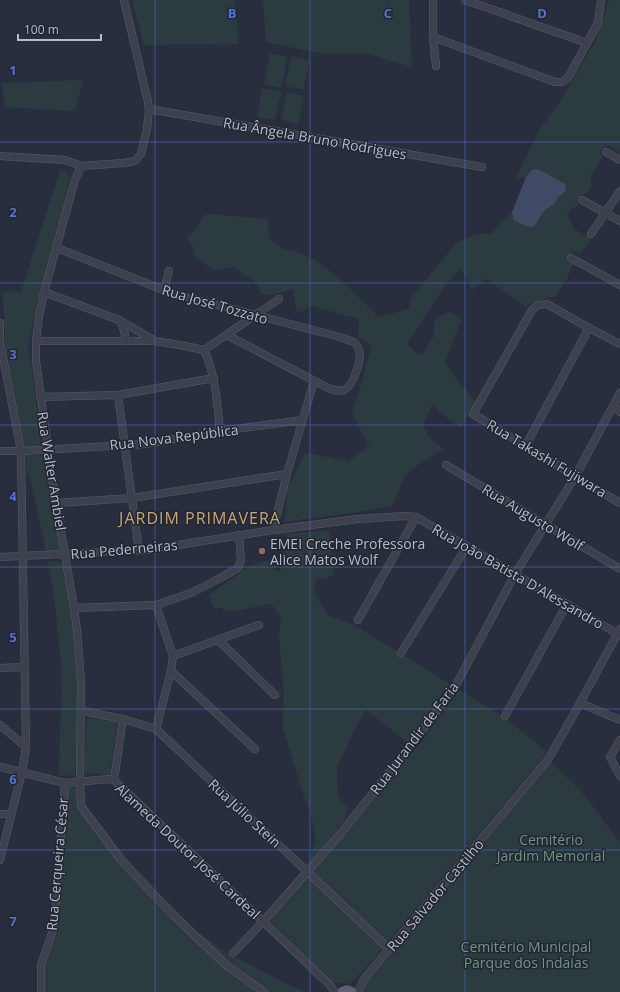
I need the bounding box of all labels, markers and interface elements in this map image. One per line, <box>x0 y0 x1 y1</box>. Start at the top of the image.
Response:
text: B <box>228 4 237 22</box>
text: C <box>384 4 392 22</box>
text: D <box>537 4 547 22</box>
scale bar <box>18 16 101 42</box>
text: 100 m <box>24 21 59 38</box>
text: 1 <box>9 61 17 79</box>
street label: Rua Ângela Bruno Rodrigues <box>222 112 409 164</box>
text: 2 <box>9 203 17 221</box>
street label: Rua José Tozzato <box>160 280 270 328</box>
text: 3 <box>9 345 17 363</box>
street label: Rua Walter Ambiel <box>33 410 71 532</box>
street label: Rua Takashi Fujiwara <box>484 415 610 501</box>
street label: Rua Nova República <box>108 420 240 454</box>
street label: Rua Augusto Wolf <box>479 479 589 556</box>
text: 4 <box>9 487 17 505</box>
district label: JARDIM PRIMAVERA <box>117 507 281 529</box>
street label: Rua João Batista D'Alessandro <box>429 519 607 633</box>
place label: EMEI Creche Professora Alice Matos Wolf <box>270 534 425 569</box>
street label: Rua Pederneiras <box>70 535 179 563</box>
marker: EMEI Creche Professora Alice Matos Wolf <box>257 546 267 556</box>
text: 5 <box>9 628 17 646</box>
street label: Rua Jurandir de Faria <box>365 678 463 798</box>
text: 6 <box>9 770 17 788</box>
street label: Rua Júlio Stein <box>205 774 285 852</box>
street label: Alameda Doutor José Cardeal <box>112 779 264 923</box>
street label: Rua Cerqueira César <box>42 796 72 931</box>
park label: Cemitério Jardim Memorial <box>495 830 605 865</box>
street label: Rua Salvador Castilho <box>382 835 488 955</box>
text: 7 <box>9 912 17 930</box>
park label: Cemitério Municipal Parque dos Indaias <box>461 937 591 972</box>

